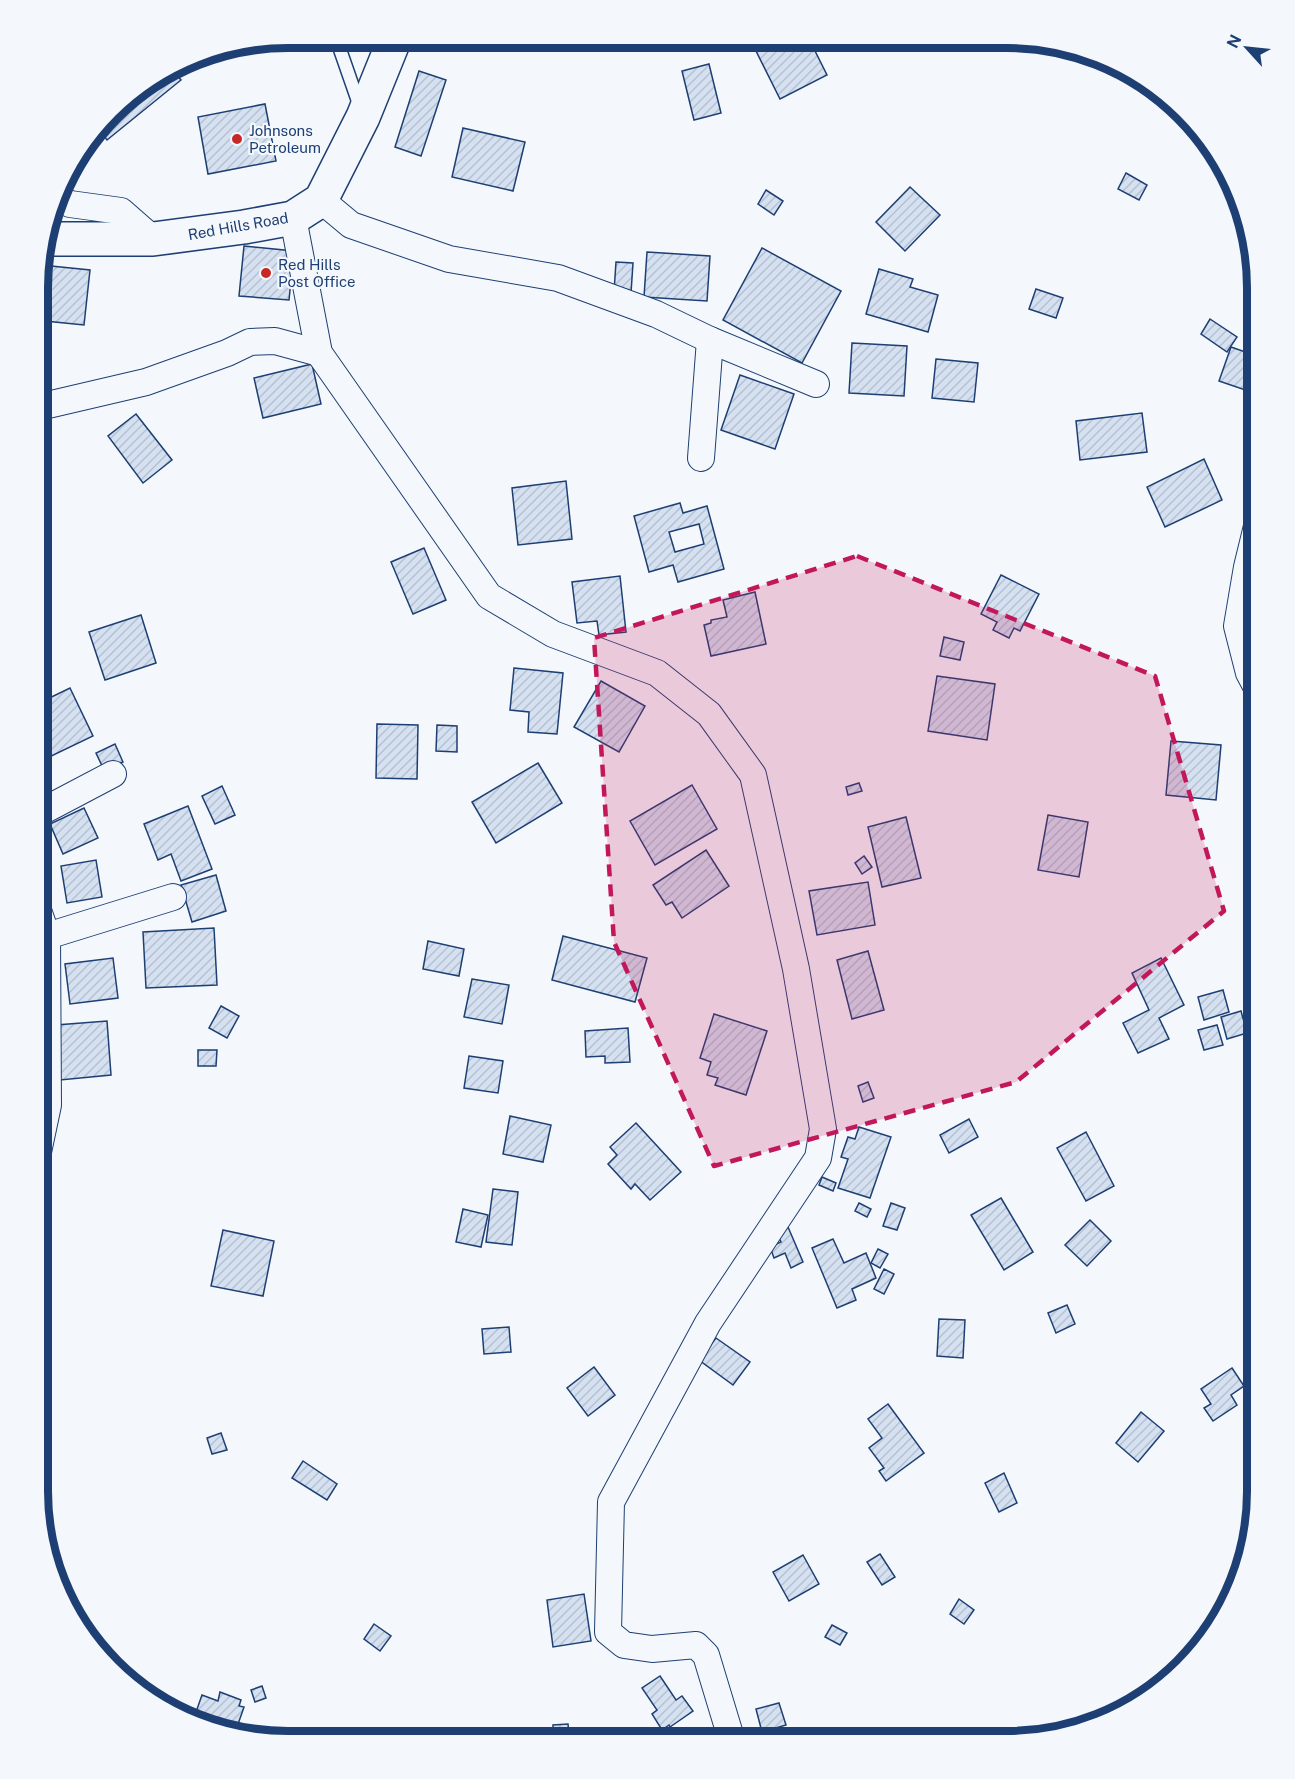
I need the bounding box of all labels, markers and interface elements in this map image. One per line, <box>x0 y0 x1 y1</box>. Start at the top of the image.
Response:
north arrow <box>1217 18 1277 78</box>
text: N <box>1223 32 1245 51</box>
place label: Johnsons Petroleum <box>249 122 321 156</box>
marker: Johnsons Petroleum <box>230 132 244 146</box>
street label: Red Hills Road <box>186 209 290 243</box>
place label: Red Hills Post Office <box>278 256 356 290</box>
marker: Red Hills Post Office <box>259 266 273 280</box>

